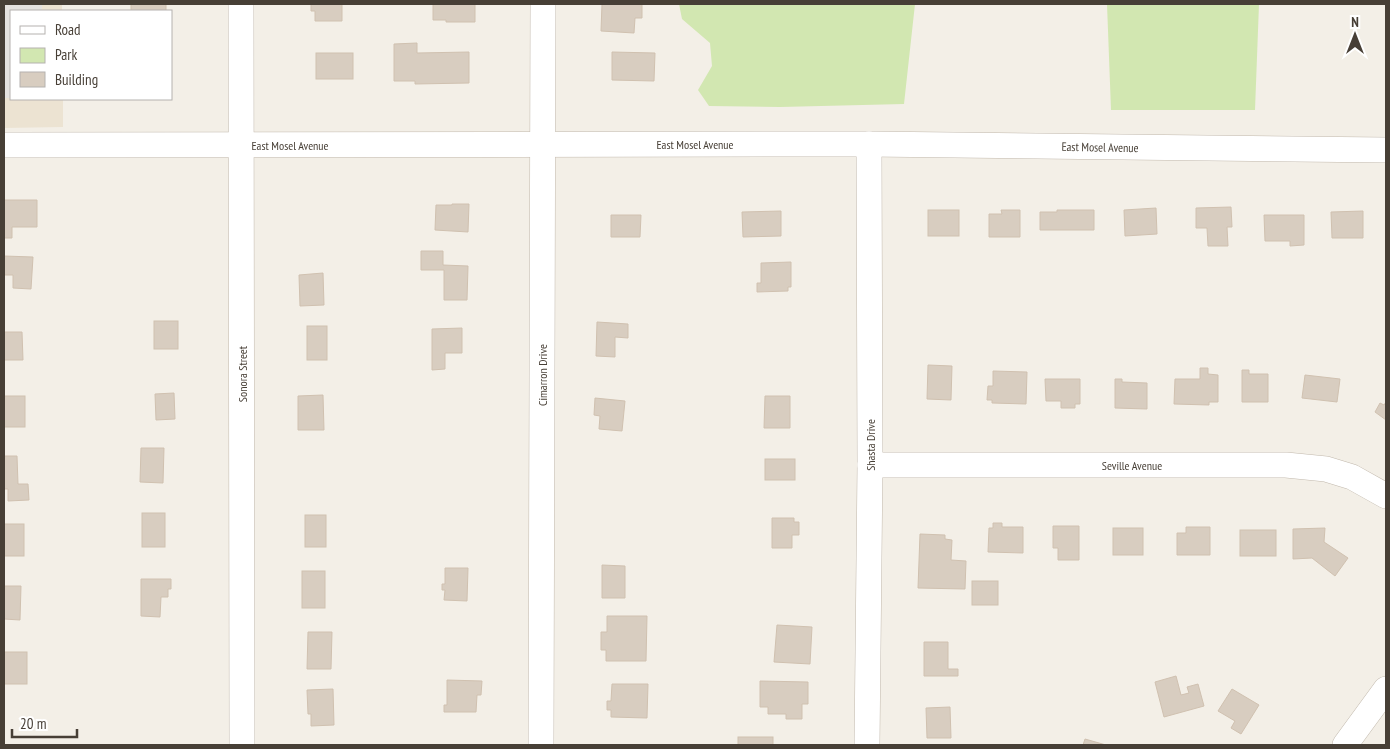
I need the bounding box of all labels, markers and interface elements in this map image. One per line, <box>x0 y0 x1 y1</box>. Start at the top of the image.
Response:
legend <box>10 10 172 100</box>
north arrow <box>1330 10 1380 60</box>
text: N <box>1351 13 1359 31</box>
text: Road <box>55 20 81 39</box>
text: Park <box>55 45 77 64</box>
text: Building <box>55 70 98 89</box>
street label: East Mosel Avenue <box>656 137 734 152</box>
street label: East Mosel Avenue <box>251 138 329 153</box>
street label: East Mosel Avenue <box>1061 139 1139 155</box>
street label: Cimarron Drive <box>535 344 550 406</box>
street label: Sonora Street <box>235 345 250 402</box>
street label: Shasta Drive <box>863 419 878 471</box>
street label: Seville Avenue <box>1102 458 1162 473</box>
scale bar <box>12 706 78 738</box>
text: 20 m <box>20 714 46 733</box>

